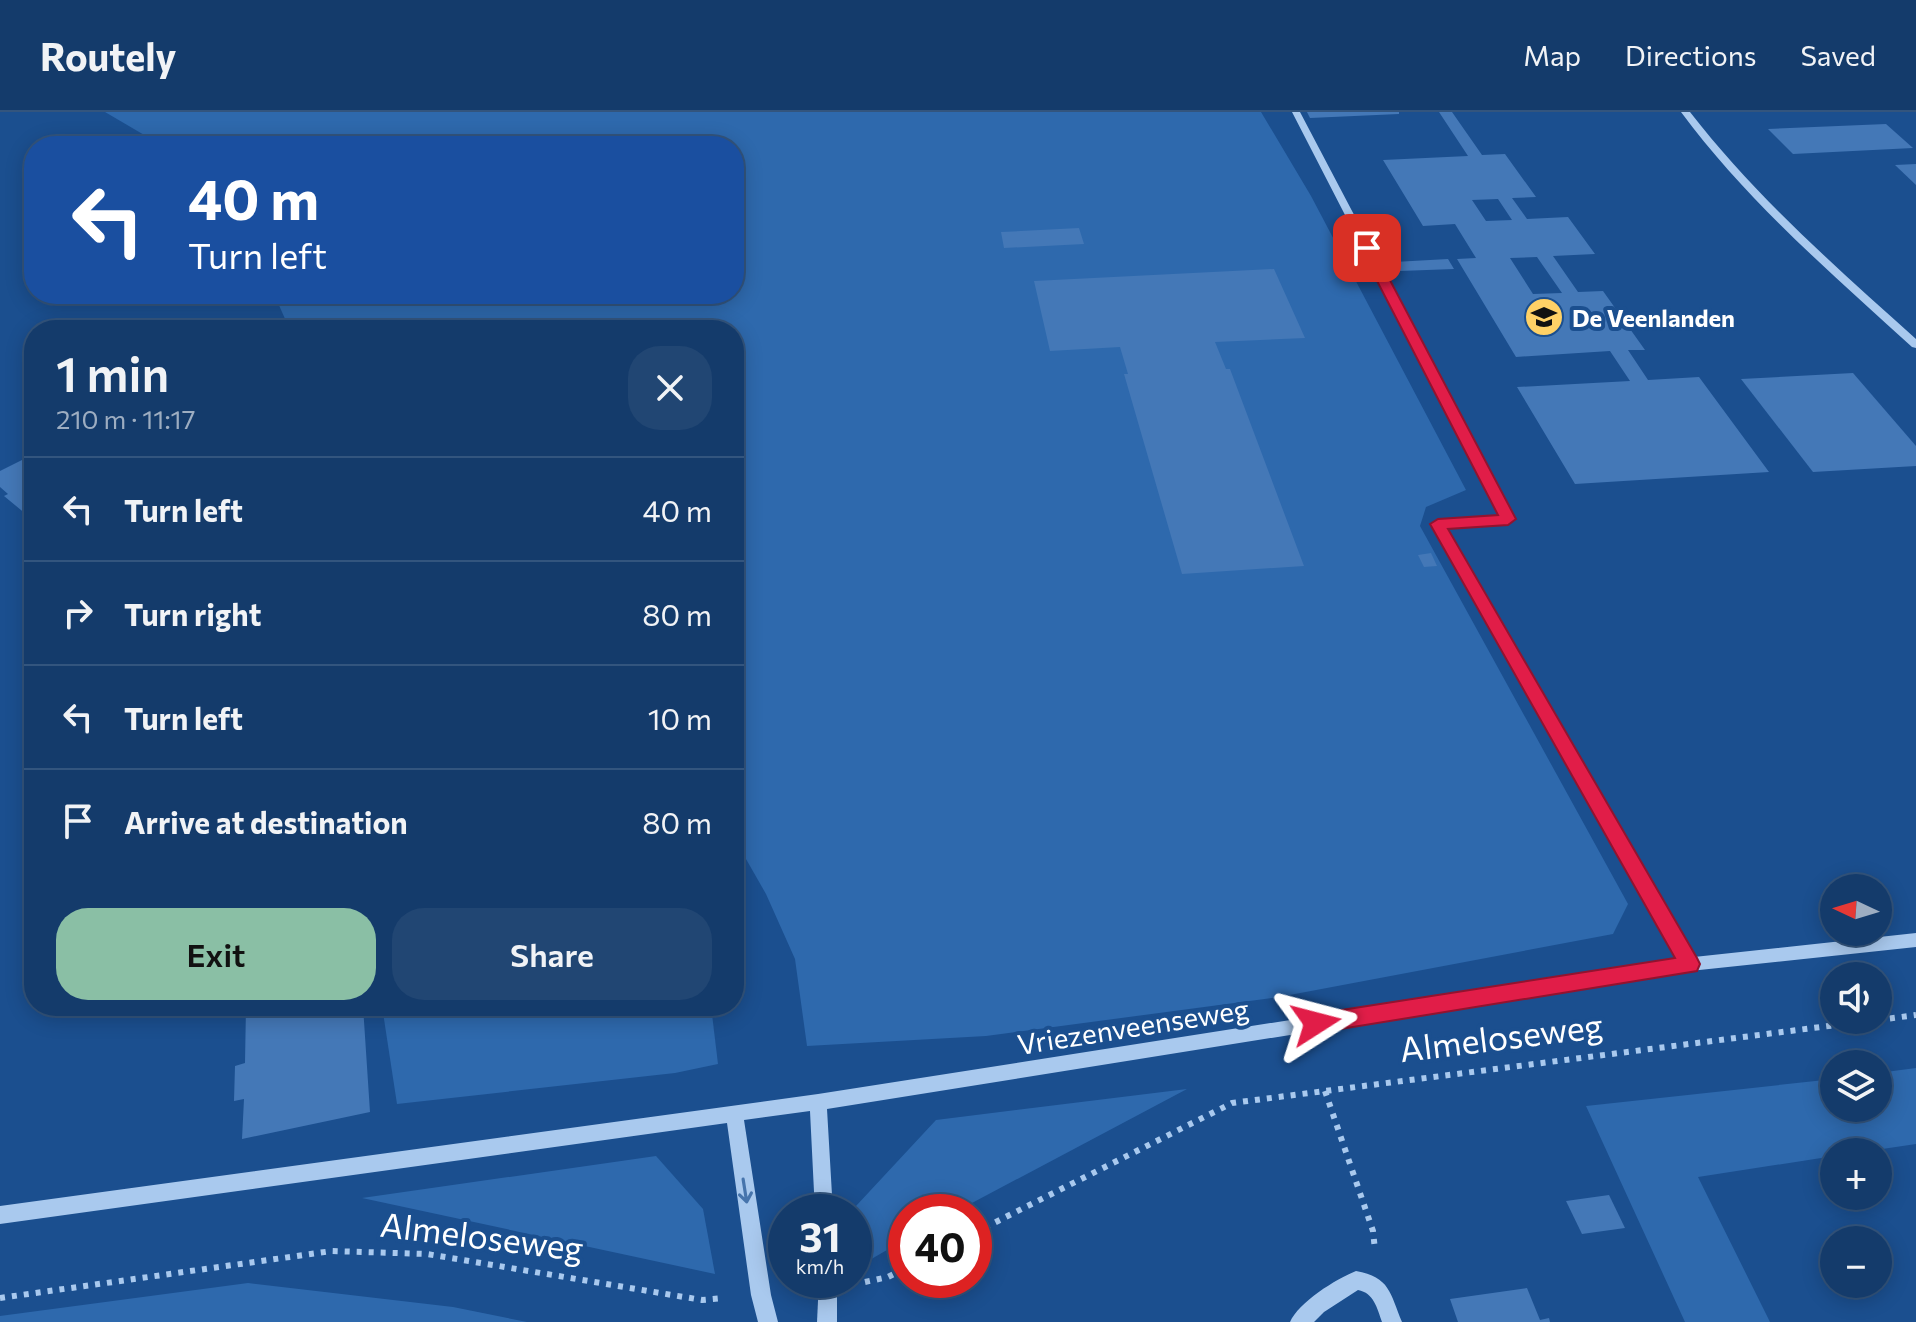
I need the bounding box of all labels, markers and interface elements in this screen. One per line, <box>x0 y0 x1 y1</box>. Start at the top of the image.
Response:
text: Routely <box>40 32 176 79</box>
text: Map <box>1523 38 1581 72</box>
text: Directions <box>1625 38 1756 72</box>
text: Saved <box>1800 38 1876 72</box>
text: 40 m <box>188 163 319 232</box>
icon: left <box>56 168 160 272</box>
pin <box>1333 214 1401 282</box>
icon: arrive <box>1345 226 1389 270</box>
text: Turn left <box>188 232 327 276</box>
school or university icon: De Veenlanden <box>1523 296 1565 338</box>
place label: De Veenlanden <box>1572 303 1735 332</box>
text: 1 min <box>56 343 169 402</box>
button: close <box>628 346 712 430</box>
text: 210 m · 11:17 <box>56 403 195 434</box>
icon: left <box>56 487 100 531</box>
text: Turn left <box>124 491 243 528</box>
text: 40 m <box>643 491 712 528</box>
icon: right <box>56 591 100 635</box>
text: Turn right <box>124 595 261 632</box>
text: 80 m <box>642 595 712 632</box>
icon: left <box>56 695 100 739</box>
text: Turn left <box>124 699 243 736</box>
text: 10 m <box>648 699 712 736</box>
icon: arrive <box>56 799 100 843</box>
text: Arrive at destination <box>124 803 408 840</box>
text: 80 m <box>642 803 712 840</box>
north arrow <box>1820 874 1892 946</box>
map controls <box>1820 874 1892 1298</box>
button: Exit <box>56 908 376 1000</box>
button: Share <box>392 908 712 1000</box>
button: sound <box>1820 962 1892 1034</box>
position arrow <box>1274 981 1358 1065</box>
street label: Vriezenveenseweg <box>1015 991 1251 1061</box>
street label: Almeloseweg <box>1397 1003 1605 1069</box>
button: layers <box>1820 1050 1892 1122</box>
button: + <box>1820 1138 1892 1210</box>
one-way arrow <box>738 1178 753 1204</box>
speed limit sign: 40 <box>888 1194 992 1298</box>
street label: Almeloseweg <box>378 1202 586 1268</box>
text: 31 <box>799 1211 841 1260</box>
button: − <box>1820 1226 1892 1298</box>
text: km/h <box>796 1254 844 1278</box>

